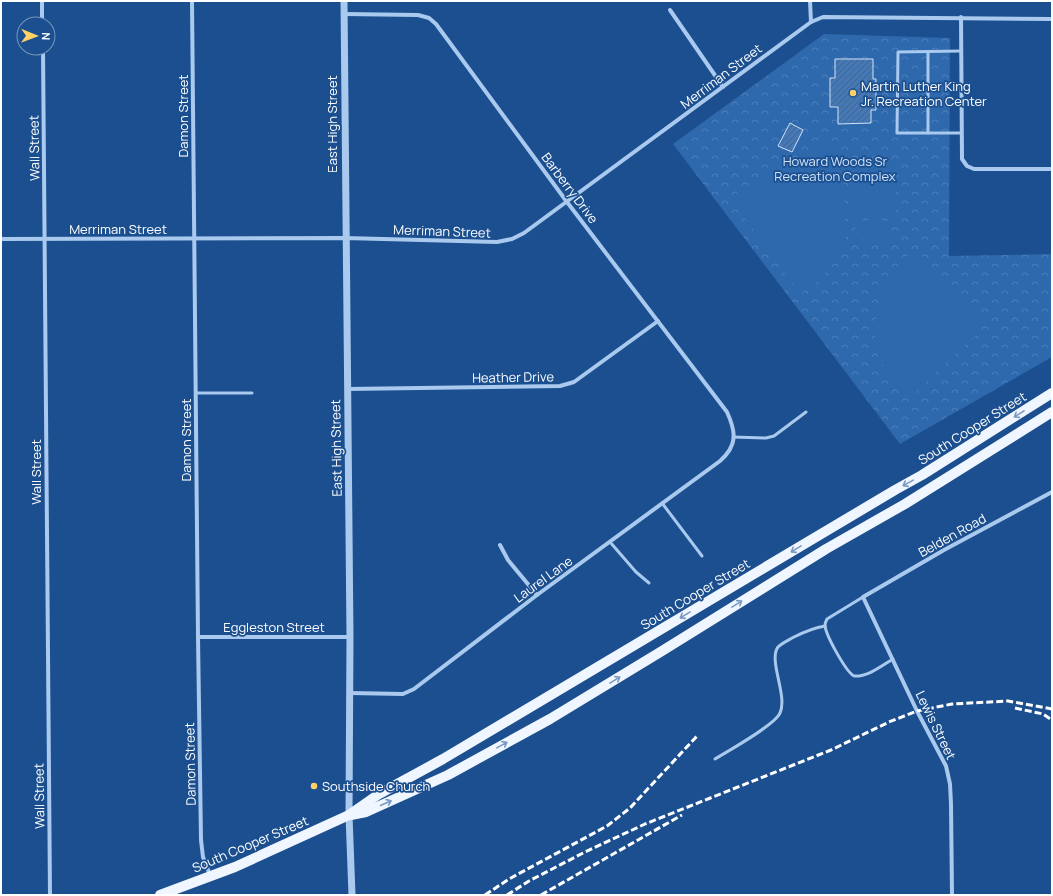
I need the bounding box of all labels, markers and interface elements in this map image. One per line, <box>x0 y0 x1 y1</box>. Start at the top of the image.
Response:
north arrow <box>16 16 56 56</box>
text: N <box>39 32 54 40</box>
street label: Merriman Street <box>677 39 765 113</box>
street label: Damon Street <box>174 74 192 158</box>
street label: East High Street <box>323 75 341 173</box>
place label: Martin Luther King Jr. Recreation Center <box>861 77 987 110</box>
marker: Martin Luther King Jr. Recreation Center <box>848 88 858 98</box>
street label: Wall Street <box>24 115 44 181</box>
street label: Barberry Drive <box>537 149 603 227</box>
park label: Howard Woods Sr Recreation Complex <box>774 152 896 185</box>
street label: Merriman Street <box>69 220 167 238</box>
street label: Merriman Street <box>393 220 491 242</box>
street label: Heather Drive <box>472 367 554 387</box>
street label: South Cooper Street <box>914 387 1030 469</box>
street label: Damon Street <box>177 398 195 482</box>
street label: East High Street <box>326 399 346 497</box>
one-way arrow <box>1014 410 1025 418</box>
street label: Wall Street <box>27 439 45 505</box>
one-way arrow <box>903 479 915 487</box>
street label: Belden Road <box>915 509 989 561</box>
one-way arrow <box>791 545 803 553</box>
street label: Laurel Lane <box>510 551 576 606</box>
street label: South Cooper Street <box>637 554 753 634</box>
one-way arrow <box>731 600 743 608</box>
one-way arrow <box>679 612 691 620</box>
street label: Eggleston Street <box>223 618 325 636</box>
one-way arrow <box>609 675 621 683</box>
street label: Lewis Street <box>912 688 960 762</box>
street label: Damon Street <box>180 722 200 806</box>
one-way arrow <box>496 741 508 749</box>
street label: Wall Street <box>29 763 49 829</box>
place label: Southside Church <box>322 777 430 795</box>
marker: Southside Church <box>309 781 319 791</box>
one-way arrow <box>380 799 392 807</box>
street label: South Cooper Street <box>189 811 311 877</box>

